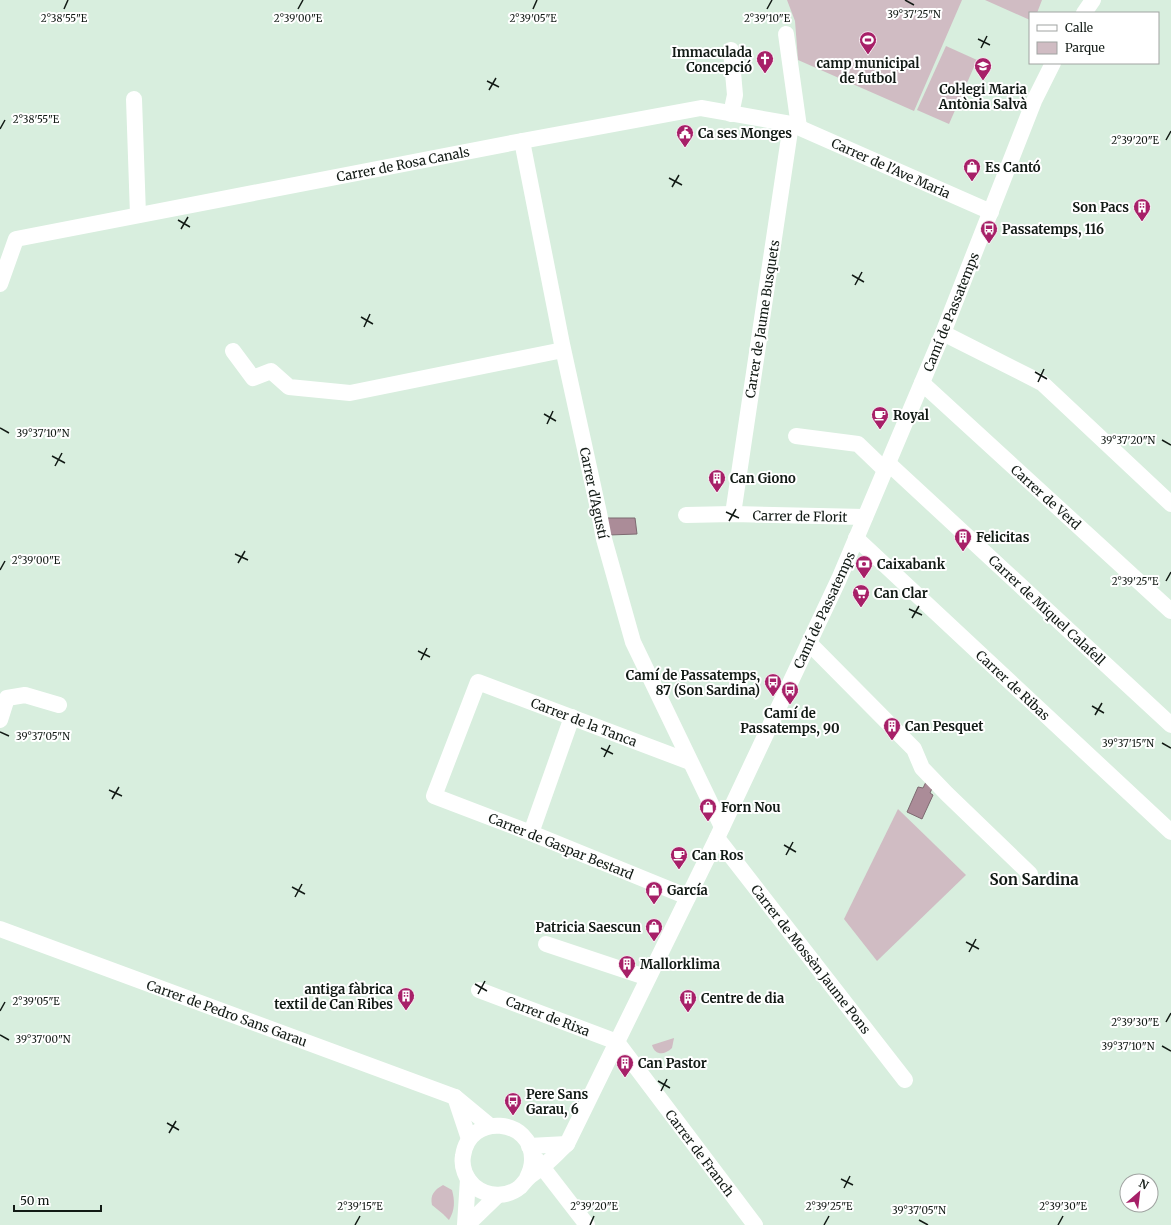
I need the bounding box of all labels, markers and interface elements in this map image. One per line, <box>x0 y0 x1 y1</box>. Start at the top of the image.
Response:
text: 39°37'25"N <box>887 8 941 21</box>
text: 2°38'55"E <box>41 12 88 25</box>
text: 2°39'00"E <box>274 12 323 25</box>
text: 2°39'05"E <box>509 12 557 25</box>
text: 2°39'10"E <box>744 12 791 25</box>
legend <box>1029 12 1159 64</box>
text: Calle <box>1065 20 1093 35</box>
sports icon: camp municipal de futbol <box>858 30 878 55</box>
text: Parque <box>1065 40 1105 55</box>
place label: Immaculada Concepció <box>672 44 752 76</box>
church icon: Immaculada Concepció <box>755 49 775 74</box>
place label: camp municipal de futbol <box>816 55 920 87</box>
school or university icon: Col·legi Maria Antònia Salvà <box>973 56 993 81</box>
place label: Col·legi Maria Antònia Salvà <box>938 81 1027 113</box>
text: 2°38'55"E <box>13 113 60 126</box>
public building icon: Ca ses Monges <box>675 123 695 148</box>
place label: Ca ses Monges <box>698 125 792 142</box>
text: 2°39'20"E <box>1111 134 1160 147</box>
street label: Carrer de l'Ave Maria <box>829 135 953 202</box>
street label: Carrer de Rosa Canals <box>335 143 471 186</box>
shop icon: Es Cantó <box>962 157 982 182</box>
place label: Es Cantó <box>985 159 1041 176</box>
building icon: Son Pacs <box>1132 197 1152 222</box>
place label: Son Pacs <box>1072 199 1129 216</box>
bus stop icon: Passatemps, 116 <box>979 219 999 244</box>
place label: Passatemps, 116 <box>1002 221 1104 238</box>
street label: Carrer de Jaume Busquets <box>742 239 783 399</box>
street label: Camí de Passatemps <box>920 250 983 374</box>
cafe icon: Royal <box>870 405 890 430</box>
place label: Royal <box>893 407 929 424</box>
text: 39°37'10"N <box>17 427 70 440</box>
text: 39°37'20"N <box>1101 434 1155 447</box>
street label: Carrer d'Agustí <box>576 446 612 541</box>
street label: Carrer de Verd <box>1007 461 1084 533</box>
building icon: Can Giono <box>707 468 727 493</box>
place label: Can Giono <box>730 470 796 487</box>
street label: Carrer de Florit <box>752 507 848 526</box>
building icon: Felicitas <box>953 527 973 552</box>
place label: Felicitas <box>976 529 1030 546</box>
street label: Camí de Passatemps <box>790 549 859 671</box>
street label: Carrer de Miquel Calafell <box>985 552 1109 669</box>
text: 2°39'00"E <box>12 554 61 567</box>
bank icon: Caixabank <box>854 554 874 579</box>
place label: Caixabank <box>877 556 946 573</box>
text: 2°39'25"E <box>1112 575 1159 588</box>
supermarket icon: Can Clar <box>851 583 871 608</box>
place label: Can Clar <box>874 585 928 602</box>
street label: Carrer de Ribas <box>972 647 1053 724</box>
place label: Camí de Passatemps, 87 (Son Sardina) <box>626 667 760 699</box>
bus stop icon: Camí de Passatemps, 87 (Son Sardina) <box>763 672 783 697</box>
bus stop icon: Camí de Passatemps, 90 <box>780 680 800 705</box>
street label: Carrer de la Tanca <box>528 694 639 751</box>
place label: Camí de Passatemps, 90 <box>740 705 840 737</box>
building icon: Can Pesquet <box>882 716 902 741</box>
place label: Can Pesquet <box>905 718 984 735</box>
text: 39°37'05"N <box>16 730 70 743</box>
text: 39°37'15"N <box>1102 737 1154 750</box>
shop icon: Forn Nou <box>698 797 718 822</box>
place label: Forn Nou <box>721 799 781 816</box>
street label: Carrer de Gaspar Bestard <box>486 810 636 883</box>
cafe icon: Can Ros <box>669 845 689 870</box>
place label: Can Ros <box>692 847 744 864</box>
district label: Son Sardina <box>989 870 1079 889</box>
shop icon: García <box>644 880 664 905</box>
street label: Carrer de Mossèn Jaume Pons <box>747 881 874 1037</box>
place label: García <box>667 882 708 899</box>
shop icon: Patricia Saescun <box>644 917 664 942</box>
place label: Patricia Saescun <box>536 919 641 936</box>
building icon: Mallorklima <box>617 954 637 979</box>
place label: Mallorklima <box>640 956 720 973</box>
street label: Carrer de Pedro Sans Garau <box>144 976 309 1050</box>
place label: antiga fàbrica textil de Can Ribes <box>274 981 393 1013</box>
building icon: antiga fàbrica textil de Can Ribes <box>396 986 416 1011</box>
building icon: Centre de dia <box>678 988 698 1013</box>
place label: Centre de dia <box>701 990 784 1007</box>
street label: Carrer de Rixa <box>503 993 592 1040</box>
text: 2°39'05"E <box>12 995 60 1008</box>
text: 2°39'30"E <box>1111 1016 1159 1029</box>
text: 39°37'00"N <box>15 1033 71 1046</box>
text: 39°37'10"N <box>1102 1040 1155 1053</box>
building icon: Can Pastor <box>615 1053 635 1078</box>
place label: Can Pastor <box>638 1055 707 1072</box>
place label: Pere Sans Garau, 6 <box>526 1086 588 1118</box>
bus stop icon: Pere Sans Garau, 6 <box>503 1091 523 1116</box>
street label: Carrer de Franch <box>661 1107 738 1200</box>
north arrow <box>1119 1173 1159 1213</box>
text: N <box>1137 1176 1151 1193</box>
scale bar <box>14 1187 101 1213</box>
text: 50 m <box>20 1193 49 1208</box>
text: 2°39'15"E <box>337 1200 383 1213</box>
text: 2°39'20"E <box>570 1200 619 1213</box>
text: 2°39'25"E <box>806 1200 853 1213</box>
text: 2°39'30"E <box>1039 1200 1087 1213</box>
text: 39°37'05"N <box>892 1204 946 1217</box>

